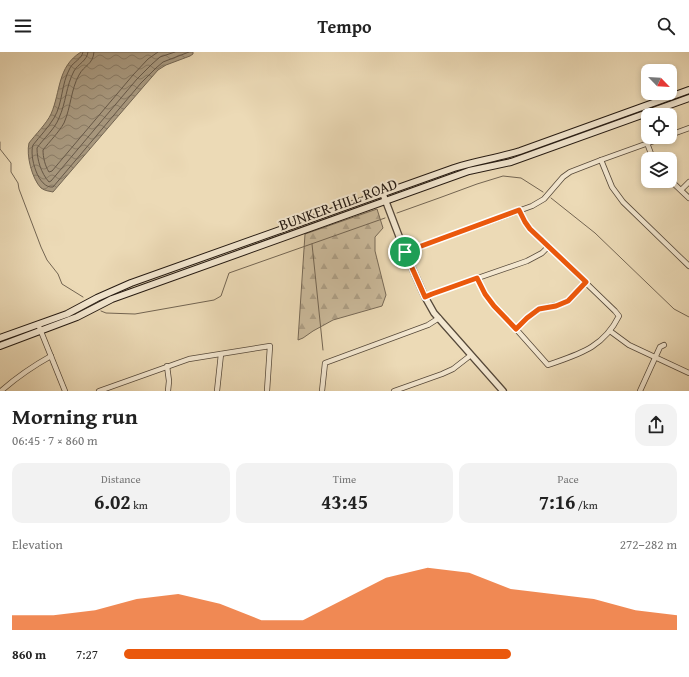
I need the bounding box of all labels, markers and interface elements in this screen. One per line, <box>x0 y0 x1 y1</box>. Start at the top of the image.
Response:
text: Tempo <box>318 13 372 40</box>
icon: menu <box>12 15 34 37</box>
icon: search <box>655 15 677 37</box>
north arrow <box>641 64 677 100</box>
map controls <box>641 64 677 188</box>
button: locate <box>641 108 677 144</box>
button: layers <box>641 152 677 188</box>
street label: BUNKER HILL ROAD <box>276 173 400 235</box>
pin <box>388 235 422 269</box>
icon: arrive <box>394 241 416 263</box>
text: Morning run <box>12 400 138 432</box>
button: share <box>635 404 677 446</box>
text: 06:45 · 7 × 860 m <box>12 431 98 450</box>
text: Distance <box>101 471 141 487</box>
text: Time <box>333 471 356 487</box>
text: Pace <box>558 471 579 487</box>
text: 6.02 <box>94 487 131 516</box>
text: 43:45 <box>321 487 368 516</box>
text: 7:16 <box>539 487 575 516</box>
text: km <box>131 497 148 513</box>
text: /km <box>575 497 598 513</box>
text: Elevation <box>12 535 63 554</box>
text: 272–282 m <box>620 535 677 554</box>
text: 860 m <box>12 645 46 664</box>
text: 7:27 <box>76 645 98 664</box>

